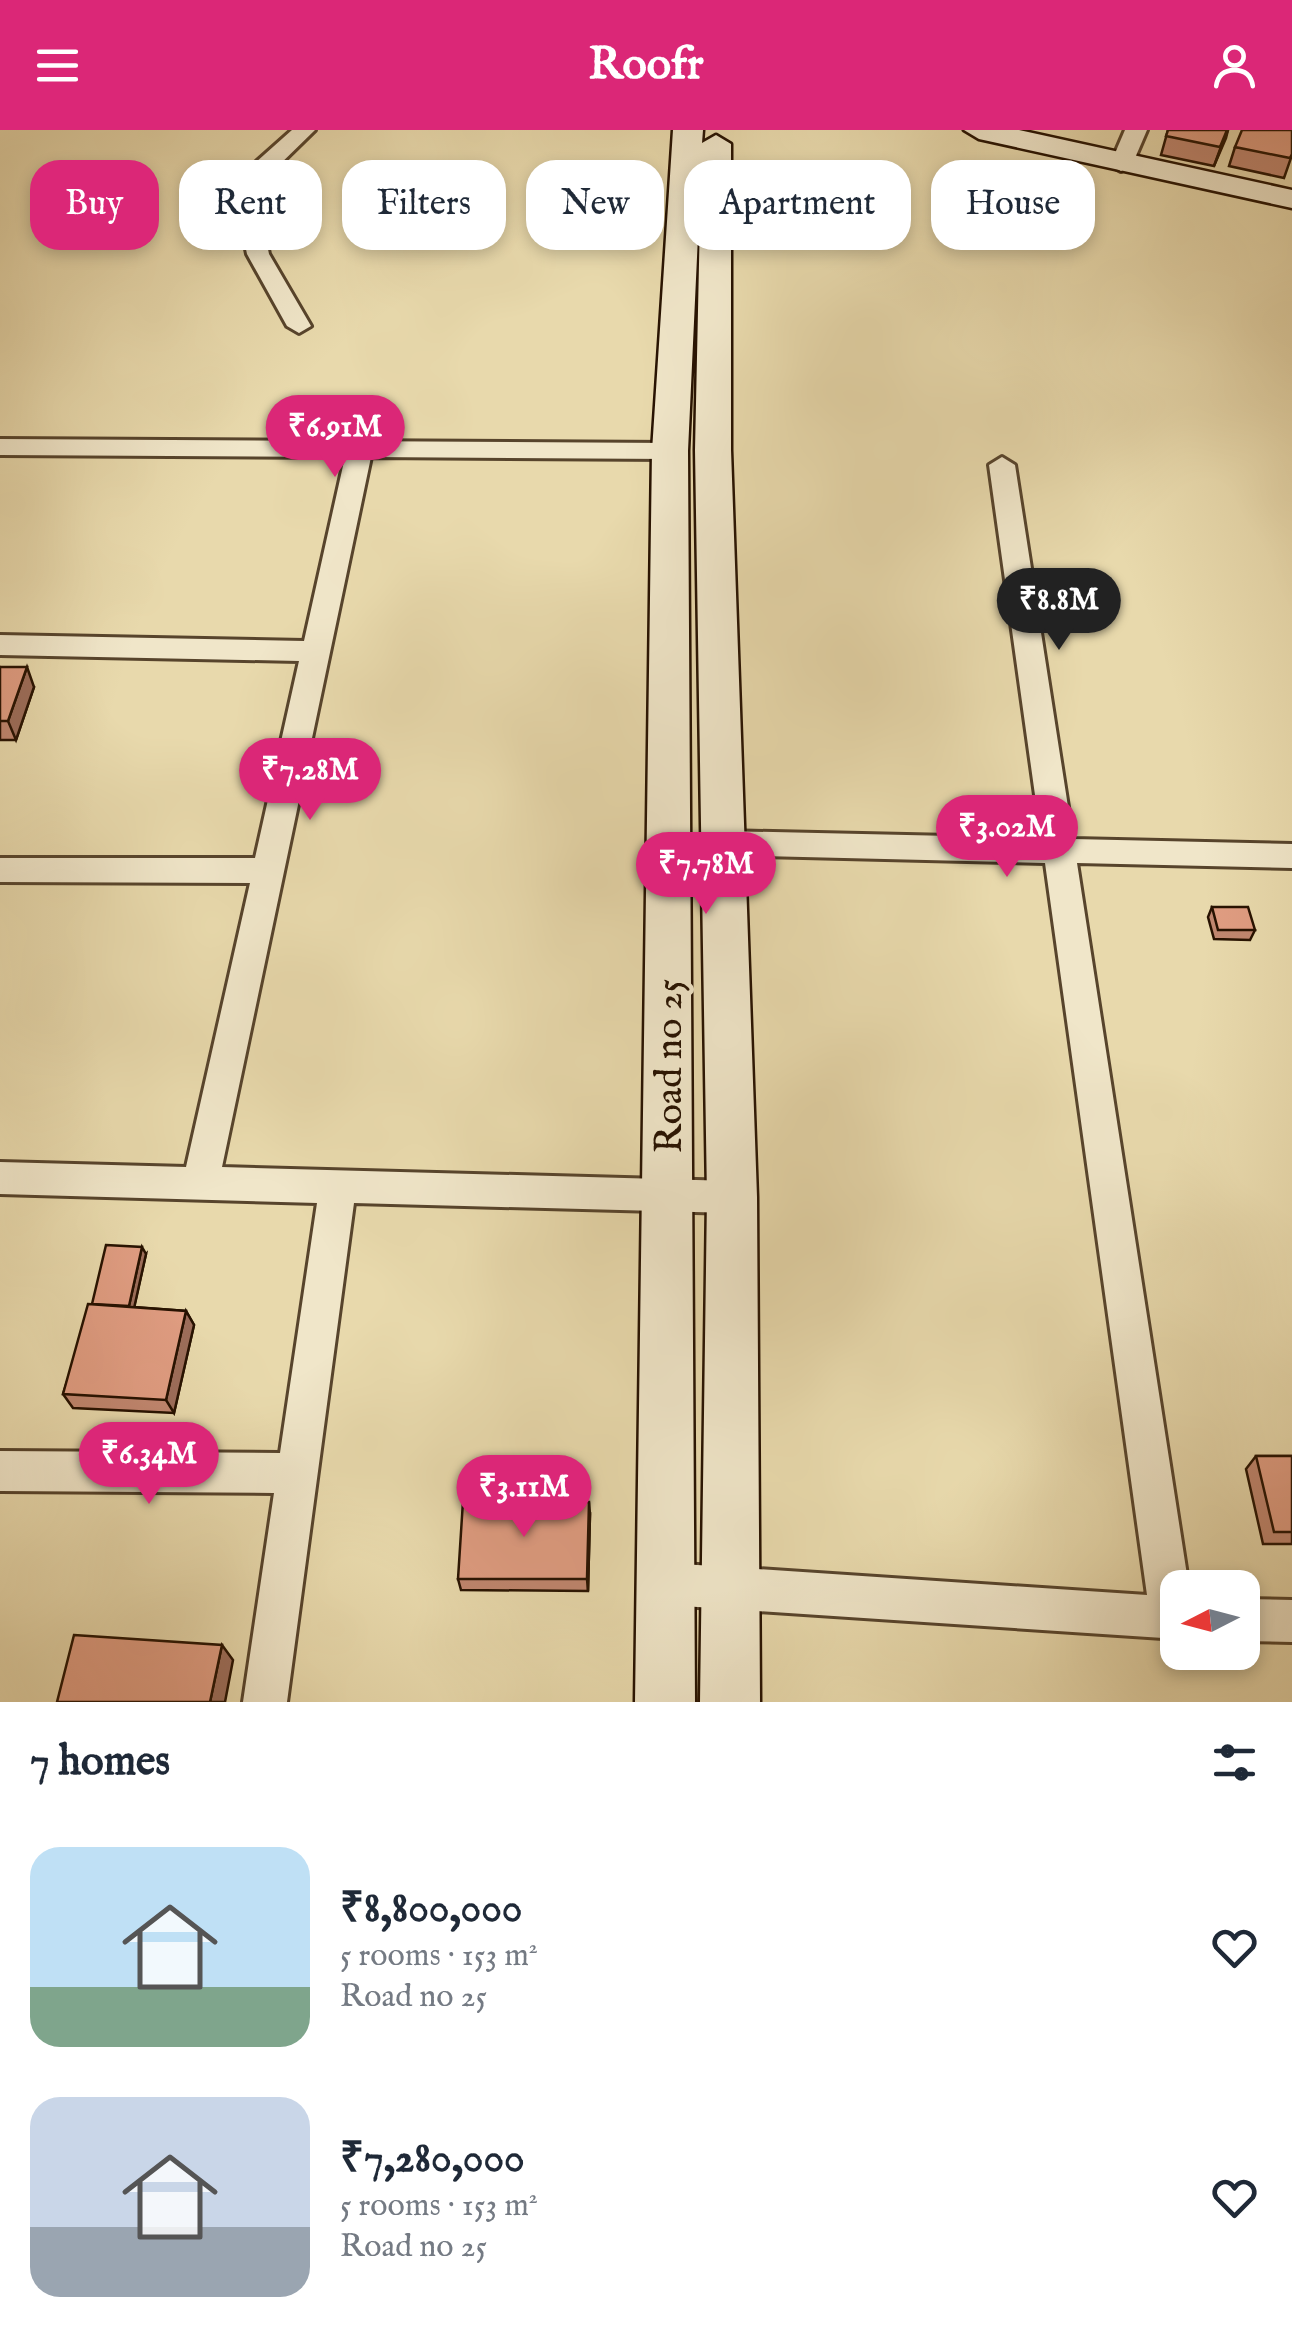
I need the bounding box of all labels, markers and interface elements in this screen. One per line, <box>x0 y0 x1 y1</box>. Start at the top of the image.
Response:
text: Roofr <box>588 37 704 94</box>
icon: menu <box>30 38 85 93</box>
icon: person <box>1207 38 1262 93</box>
chip: Buy <box>30 160 159 250</box>
chip: Rent <box>179 160 322 250</box>
chip: Filters <box>342 160 506 250</box>
chip: New <box>526 160 664 250</box>
chip: Apartment <box>684 160 911 250</box>
chip: House <box>931 160 1095 250</box>
pin: ₹6.91M <box>254 395 416 480</box>
text: ₹6.91M <box>288 407 382 448</box>
pin: ₹8.8M <box>989 568 1129 653</box>
text: ₹8.8M <box>1019 580 1099 621</box>
pin: ₹7.28M <box>229 738 391 823</box>
text: ₹7.28M <box>261 750 359 791</box>
pin: ₹3.02M <box>926 795 1088 880</box>
text: ₹3.02M <box>958 807 1056 848</box>
pin: ₹7.78M <box>625 832 787 917</box>
text: ₹7.78M <box>658 844 754 885</box>
street label: Road no 25 <box>647 979 695 1153</box>
pin: ₹6.34M <box>68 1422 230 1507</box>
text: ₹6.34M <box>101 1434 197 1475</box>
pin: ₹3.11M <box>443 1455 605 1540</box>
text: ₹3.11M <box>478 1467 570 1508</box>
north arrow <box>1160 1570 1260 1670</box>
map controls <box>1160 1570 1260 1670</box>
icon: filters <box>1207 1735 1262 1790</box>
text: 7 homes <box>30 1736 170 1789</box>
text: ₹8,800,000 <box>340 1883 522 1936</box>
icon: home <box>110 1887 230 2007</box>
icon: heart <box>1207 1920 1262 1975</box>
text: 5 rooms · 153 m² <box>340 1936 538 1977</box>
text: Road no 25 <box>340 1977 487 2018</box>
text: ₹7,280,000 <box>340 2133 525 2186</box>
icon: home <box>110 2137 230 2257</box>
icon: heart <box>1207 2170 1262 2225</box>
text: 5 rooms · 153 m² <box>340 2186 538 2227</box>
text: Road no 25 <box>340 2227 487 2268</box>

